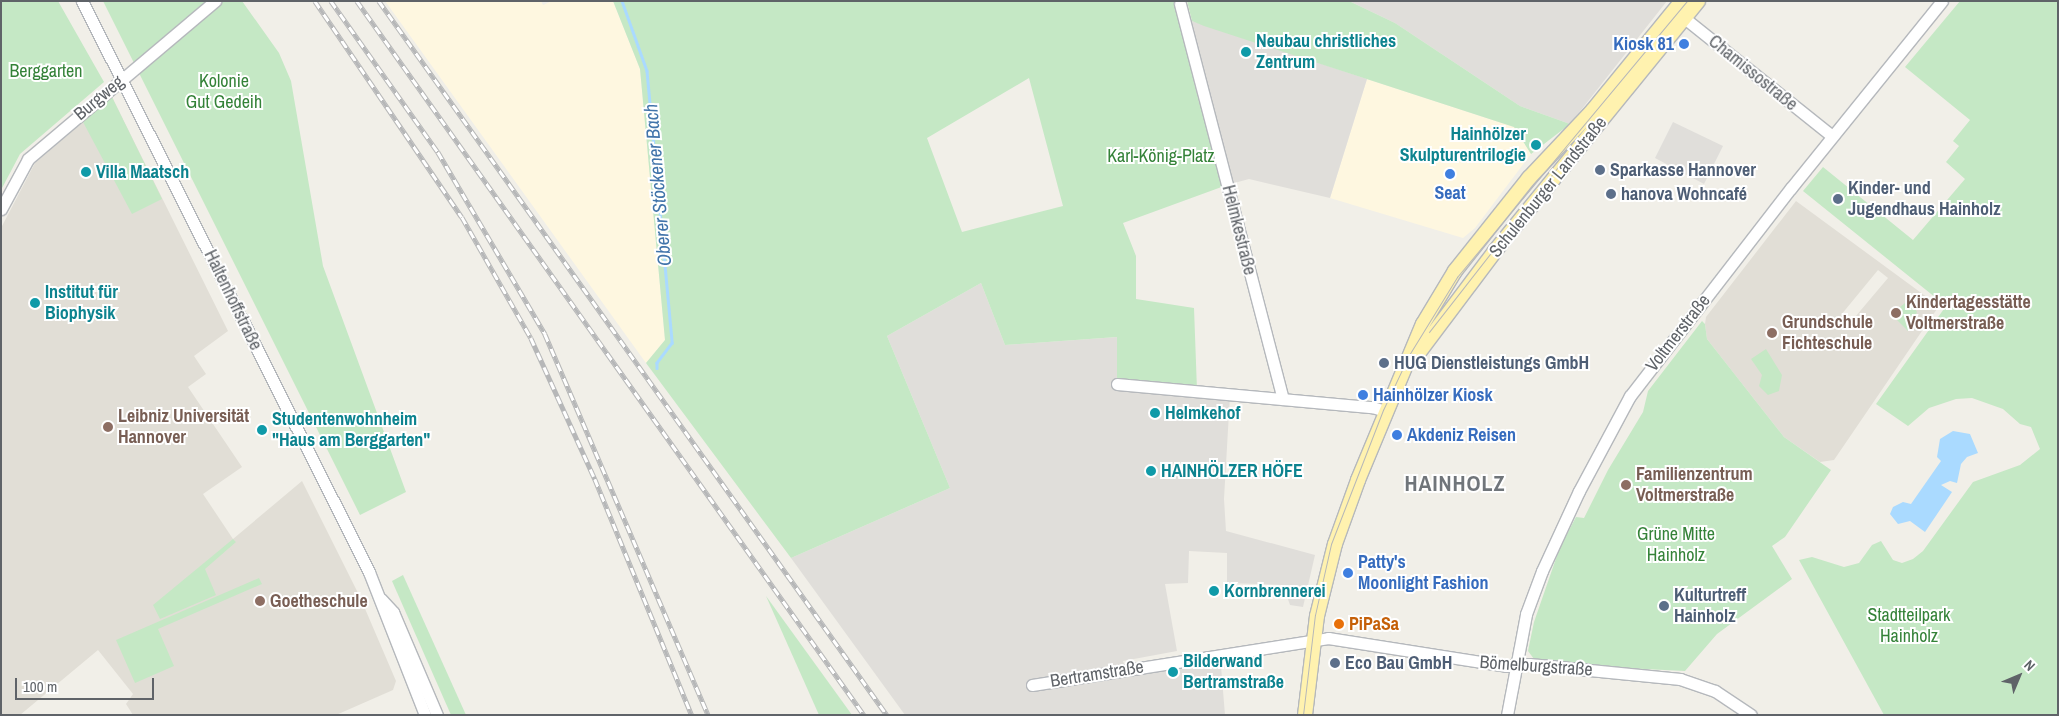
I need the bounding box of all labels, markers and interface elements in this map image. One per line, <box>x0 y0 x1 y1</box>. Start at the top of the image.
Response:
place label: Neubau christliches Zentrum <box>1256 31 1396 74</box>
street label: Chamissostraße <box>1704 31 1802 115</box>
place label: Kiosk 81 <box>1613 33 1674 55</box>
marker: Kiosk 81 <box>1678 38 1690 50</box>
marker: Neubau christliches Zentrum <box>1240 46 1252 58</box>
park label: Berggarten <box>9 60 83 82</box>
street label: Burgweg <box>70 71 128 125</box>
park label: Kolonie Gut Gedeih <box>186 71 262 114</box>
water label: Oberer Stöckener Bach <box>640 103 676 267</box>
street label: Schulenburger Landstraße <box>1485 112 1611 262</box>
place label: Hainhölzer Skulpturentrilogie <box>1400 124 1526 166</box>
marker: Hainhölzer Skulpturentrilogie <box>1530 139 1542 151</box>
park label: Karl-König-Platz <box>1107 145 1215 167</box>
place label: Sparkasse Hannover <box>1610 159 1756 181</box>
place label: Villa Maatsch <box>96 161 189 183</box>
marker: Sparkasse Hannover <box>1594 164 1606 176</box>
marker: Villa Maatsch <box>80 166 92 178</box>
marker: Seat <box>1444 168 1456 180</box>
place label: Kinder- und Jugendhaus Hainholz <box>1848 178 2001 220</box>
place label: Seat <box>1434 182 1466 204</box>
street label: Helmkestraße <box>1217 183 1261 277</box>
place label: hanova Wohncafé <box>1621 183 1747 205</box>
marker: hanova Wohncafé <box>1605 188 1617 200</box>
marker: Kinder- und Jugendhaus Hainholz <box>1832 193 1844 205</box>
street label: Haltenhoffstraße <box>199 246 267 354</box>
place label: Institut für Biophysik <box>45 282 118 324</box>
street label: Voltmerstraße <box>1641 290 1715 376</box>
place label: Kindertagesstätte Voltmerstraße <box>1906 292 2031 334</box>
marker: Institut für Biophysik <box>29 297 41 309</box>
marker: Kindertagesstätte Voltmerstraße <box>1890 307 1902 319</box>
place label: Grundschule Fichteschule <box>1782 312 1873 354</box>
marker: Grundschule Fichteschule <box>1766 327 1778 339</box>
place label: HUG Dienstleistungs GmbH <box>1394 352 1589 374</box>
marker: HUG Dienstleistungs GmbH <box>1378 357 1390 369</box>
place label: Hainhölzer Kiosk <box>1373 384 1493 406</box>
marker: Hainhölzer Kiosk <box>1357 389 1369 401</box>
place label: Helmkehof <box>1165 402 1240 424</box>
place label: Leibniz Universität Hannover <box>118 406 249 448</box>
marker: Helmkehof <box>1149 407 1161 419</box>
place label: Studentenwohnheim "Haus am Berggarten" <box>272 409 430 452</box>
marker: Leibniz Universität Hannover <box>102 421 114 433</box>
marker: Studentenwohnheim "Haus am Berggarten" <box>256 424 268 436</box>
place label: Akdeniz Reisen <box>1407 424 1516 446</box>
marker: Akdeniz Reisen <box>1391 429 1403 441</box>
place label: HAINHÖLZER HÖFE <box>1161 460 1303 482</box>
place label: Familienzentrum Voltmerstraße <box>1636 464 1753 506</box>
marker: HAINHÖLZER HÖFE <box>1145 465 1157 477</box>
district label: HAINHOLZ <box>1403 471 1507 497</box>
marker: Familienzentrum Voltmerstraße <box>1620 479 1632 491</box>
park label: Grüne Mitte Hainholz <box>1637 524 1715 566</box>
place label: Patty's Moonlight Fashion <box>1358 552 1488 594</box>
marker: Patty's Moonlight Fashion <box>1342 567 1354 579</box>
place label: Kornbrennerei <box>1224 580 1326 602</box>
marker: Kornbrennerei <box>1208 585 1220 597</box>
place label: Kulturtreff Hainholz <box>1674 585 1746 628</box>
place label: Goetheschule <box>270 590 368 612</box>
marker: Goetheschule <box>254 595 266 607</box>
marker: Kulturtreff Hainholz <box>1658 600 1670 612</box>
park label: Stadtteilpark Hainholz <box>1868 605 1950 648</box>
place label: PiPaSa <box>1349 613 1399 635</box>
marker: PiPaSa <box>1333 618 1345 630</box>
place label: Bilderwand Bertramstraße <box>1183 651 1284 694</box>
street label: Bömelburgstraße <box>1479 651 1593 681</box>
north arrow <box>1994 651 2044 701</box>
place label: Eco Bau GmbH <box>1345 652 1452 674</box>
street label: Bertramstraße <box>1049 656 1145 692</box>
text: N <box>2020 656 2039 675</box>
marker: Eco Bau GmbH <box>1329 657 1341 669</box>
marker: Bilderwand Bertramstraße <box>1167 666 1179 678</box>
scale bar <box>18 668 156 700</box>
text: 100 m <box>23 676 57 697</box>

